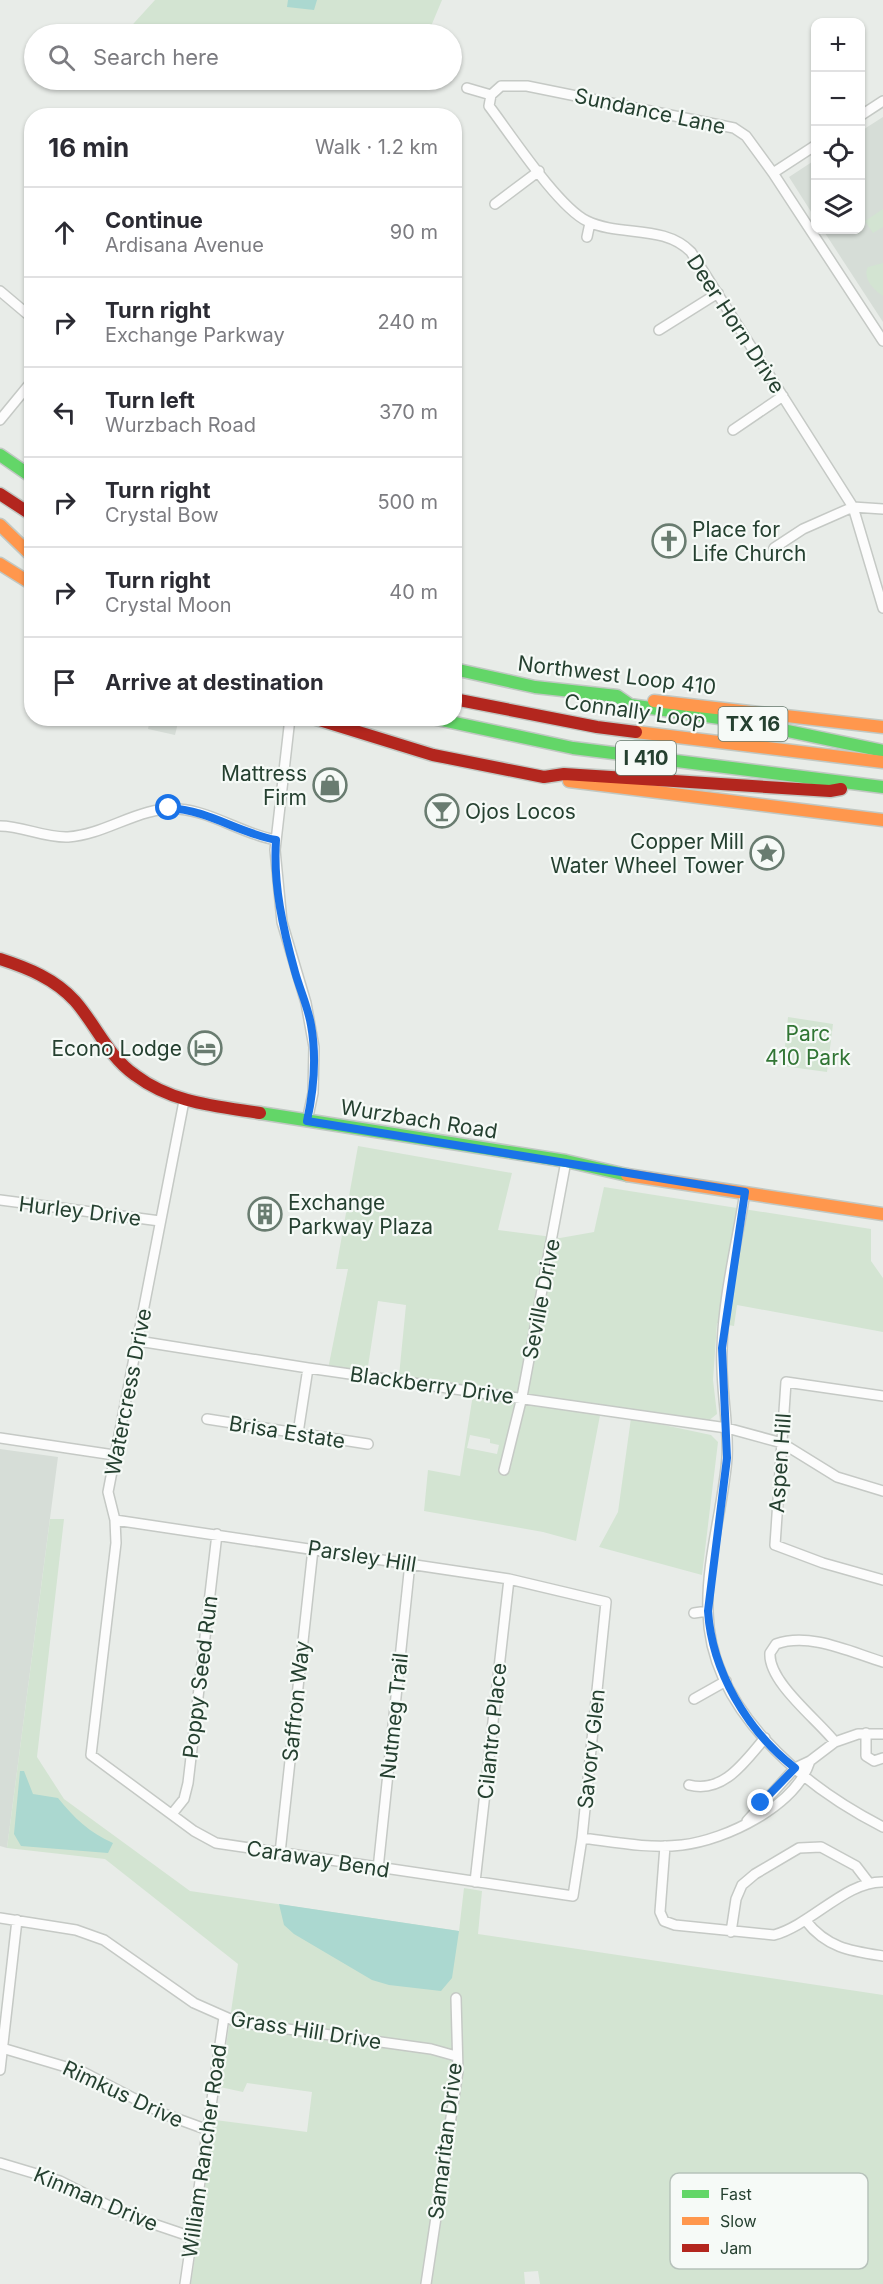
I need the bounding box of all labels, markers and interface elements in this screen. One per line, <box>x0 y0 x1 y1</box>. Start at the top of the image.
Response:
map controls <box>811 18 865 234</box>
button: + <box>811 18 865 72</box>
search box <box>24 24 462 90</box>
icon: search <box>45 41 78 74</box>
text: Search here <box>93 44 219 70</box>
button: − <box>811 72 865 126</box>
street label: Sundance Lane <box>572 83 728 139</box>
button: locate <box>811 126 865 180</box>
text: 16 min <box>48 132 129 163</box>
text: Walk · 1.2 km <box>315 135 438 159</box>
button: layers <box>811 180 865 234</box>
text: Continue <box>105 207 203 233</box>
icon: ahead <box>48 216 81 249</box>
text: 90 m <box>390 220 438 244</box>
text: Ardisana Avenue <box>105 233 264 257</box>
street label: Deer Horn Drive <box>682 250 790 398</box>
text: Turn right <box>105 297 211 323</box>
icon: right <box>48 306 81 339</box>
text: 240 m <box>377 310 438 334</box>
text: Exchange Parkway <box>105 323 285 347</box>
text: Turn left <box>105 387 195 413</box>
icon: left <box>48 396 81 429</box>
text: 370 m <box>379 400 438 424</box>
text: Wurzbach Road <box>105 413 256 437</box>
text: Turn right <box>105 477 211 503</box>
icon: right <box>48 486 81 519</box>
text: 500 m <box>377 490 438 514</box>
text: Crystal Bow <box>105 503 219 527</box>
place label: Place for Life Church <box>692 517 806 566</box>
church icon: Place for Life Church <box>651 523 687 559</box>
text: Turn right <box>105 567 211 593</box>
icon: right <box>48 576 81 609</box>
text: 40 m <box>389 580 438 604</box>
text: Crystal Moon <box>105 593 231 617</box>
street label: Northwest Loop 410 <box>516 650 718 700</box>
icon: arrive <box>48 666 81 699</box>
text: Arrive at destination <box>105 669 324 695</box>
street label: Connally Loop <box>563 689 707 733</box>
road number: TX 16 <box>718 707 788 741</box>
road number: I 410 <box>616 741 676 775</box>
place label: Mattress Firm <box>221 761 307 810</box>
shop icon: Mattress Firm <box>312 767 348 803</box>
bar icon: Ojos Locos <box>424 793 460 829</box>
route start <box>155 794 181 820</box>
place label: Ojos Locos <box>465 799 576 824</box>
place label: Copper Mill Water Wheel Tower <box>550 829 744 878</box>
place icon: Copper Mill Water Wheel Tower <box>749 835 785 871</box>
park label: Parc 410 Park <box>765 1021 851 1070</box>
hotel icon: Econo Lodge <box>187 1030 223 1066</box>
place label: Econo Lodge <box>51 1036 182 1061</box>
street label: Wurzbach Road <box>339 1094 499 1144</box>
place label: Exchange Parkway Plaza <box>288 1190 433 1239</box>
street label: Hurley Drive <box>17 1191 143 1231</box>
building icon: Exchange Parkway Plaza <box>247 1196 283 1232</box>
street label: Seville Drive <box>517 1236 565 1362</box>
street label: Watercress Drive <box>100 1306 156 1478</box>
street label: Blackberry Drive <box>348 1361 516 1409</box>
street label: Brisa Estate <box>227 1410 347 1454</box>
street label: Aspen Hill <box>764 1412 796 1514</box>
street label: Parsley Hill <box>306 1535 418 1577</box>
street label: Poppy Seed Run <box>178 1594 222 1760</box>
street label: Saffron Way <box>277 1639 315 1763</box>
street label: Nutmeg Trail <box>375 1652 413 1780</box>
street label: Cilantro Place <box>472 1661 512 1801</box>
street label: Savory Glen <box>572 1688 610 1810</box>
route end <box>747 1789 773 1815</box>
street label: Caraway Bend <box>245 1835 391 1883</box>
street label: Grass Hill Drive <box>229 2006 383 2054</box>
street label: William Rancher Road <box>177 2042 231 2260</box>
street label: Rimkus Drive <box>59 2055 187 2133</box>
street label: Samaritan Drive <box>423 2061 467 2221</box>
street label: Kinman Drive <box>30 2162 162 2236</box>
legend <box>670 2173 868 2269</box>
text: Fast <box>720 2184 752 2204</box>
text: Slow <box>720 2211 757 2231</box>
text: Jam <box>720 2238 752 2258</box>

